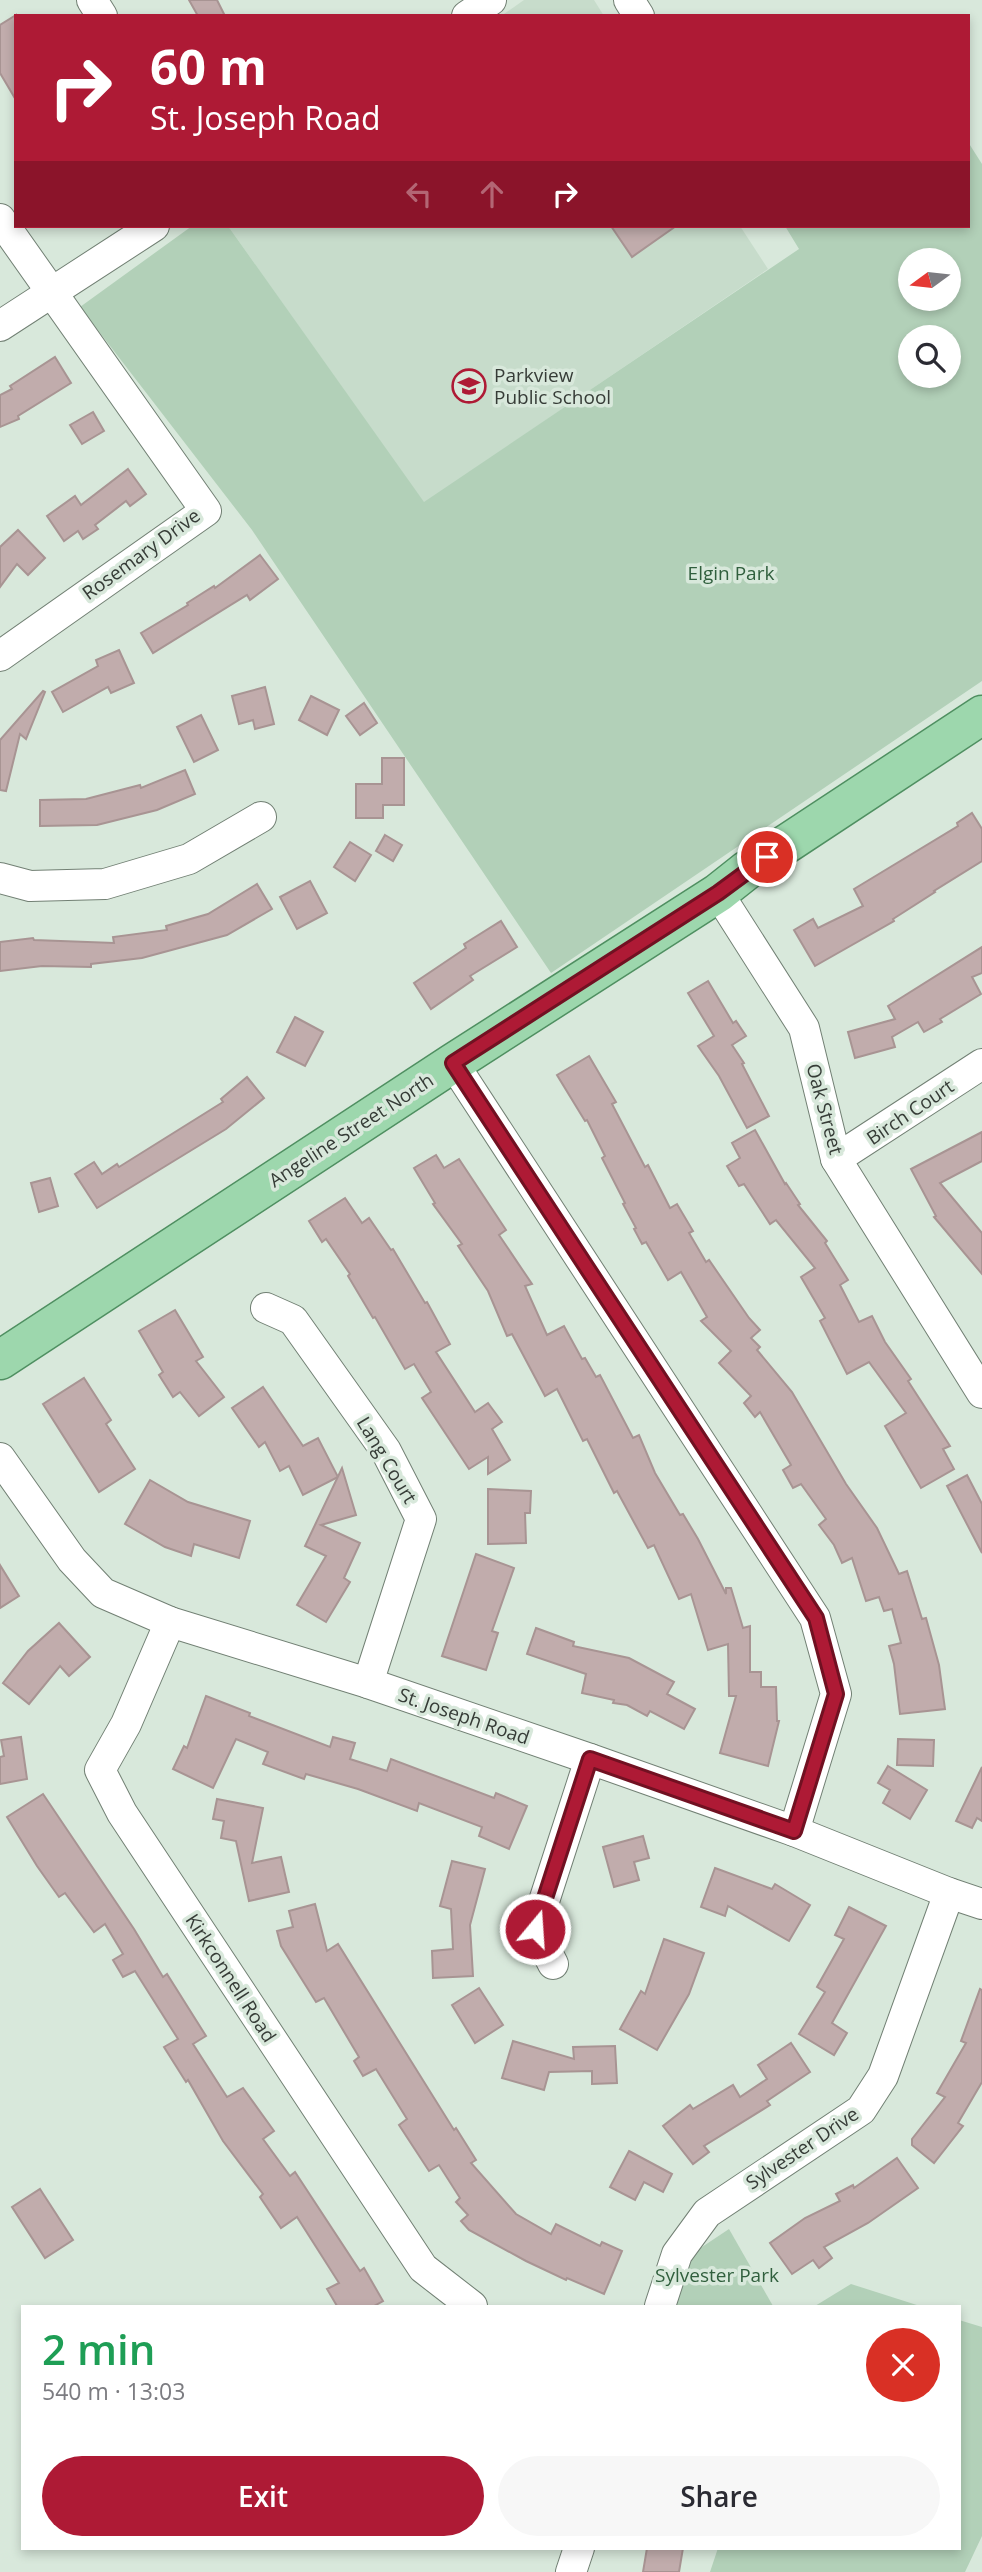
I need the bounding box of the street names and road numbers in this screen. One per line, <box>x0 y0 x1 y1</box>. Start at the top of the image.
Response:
street label: Rosemary Drive <box>77 502 205 606</box>
street label: Oak Street <box>800 1061 850 1158</box>
street label: Angeline Street North <box>264 1067 438 1193</box>
street label: Birch Court <box>861 1073 959 1151</box>
street label: Lang Court <box>351 1412 423 1508</box>
street label: St. Joseph Road <box>395 1681 533 1751</box>
street label: Kirkconnell Road <box>180 1909 282 2047</box>
street label: Sylvester Drive <box>741 2101 863 2195</box>

